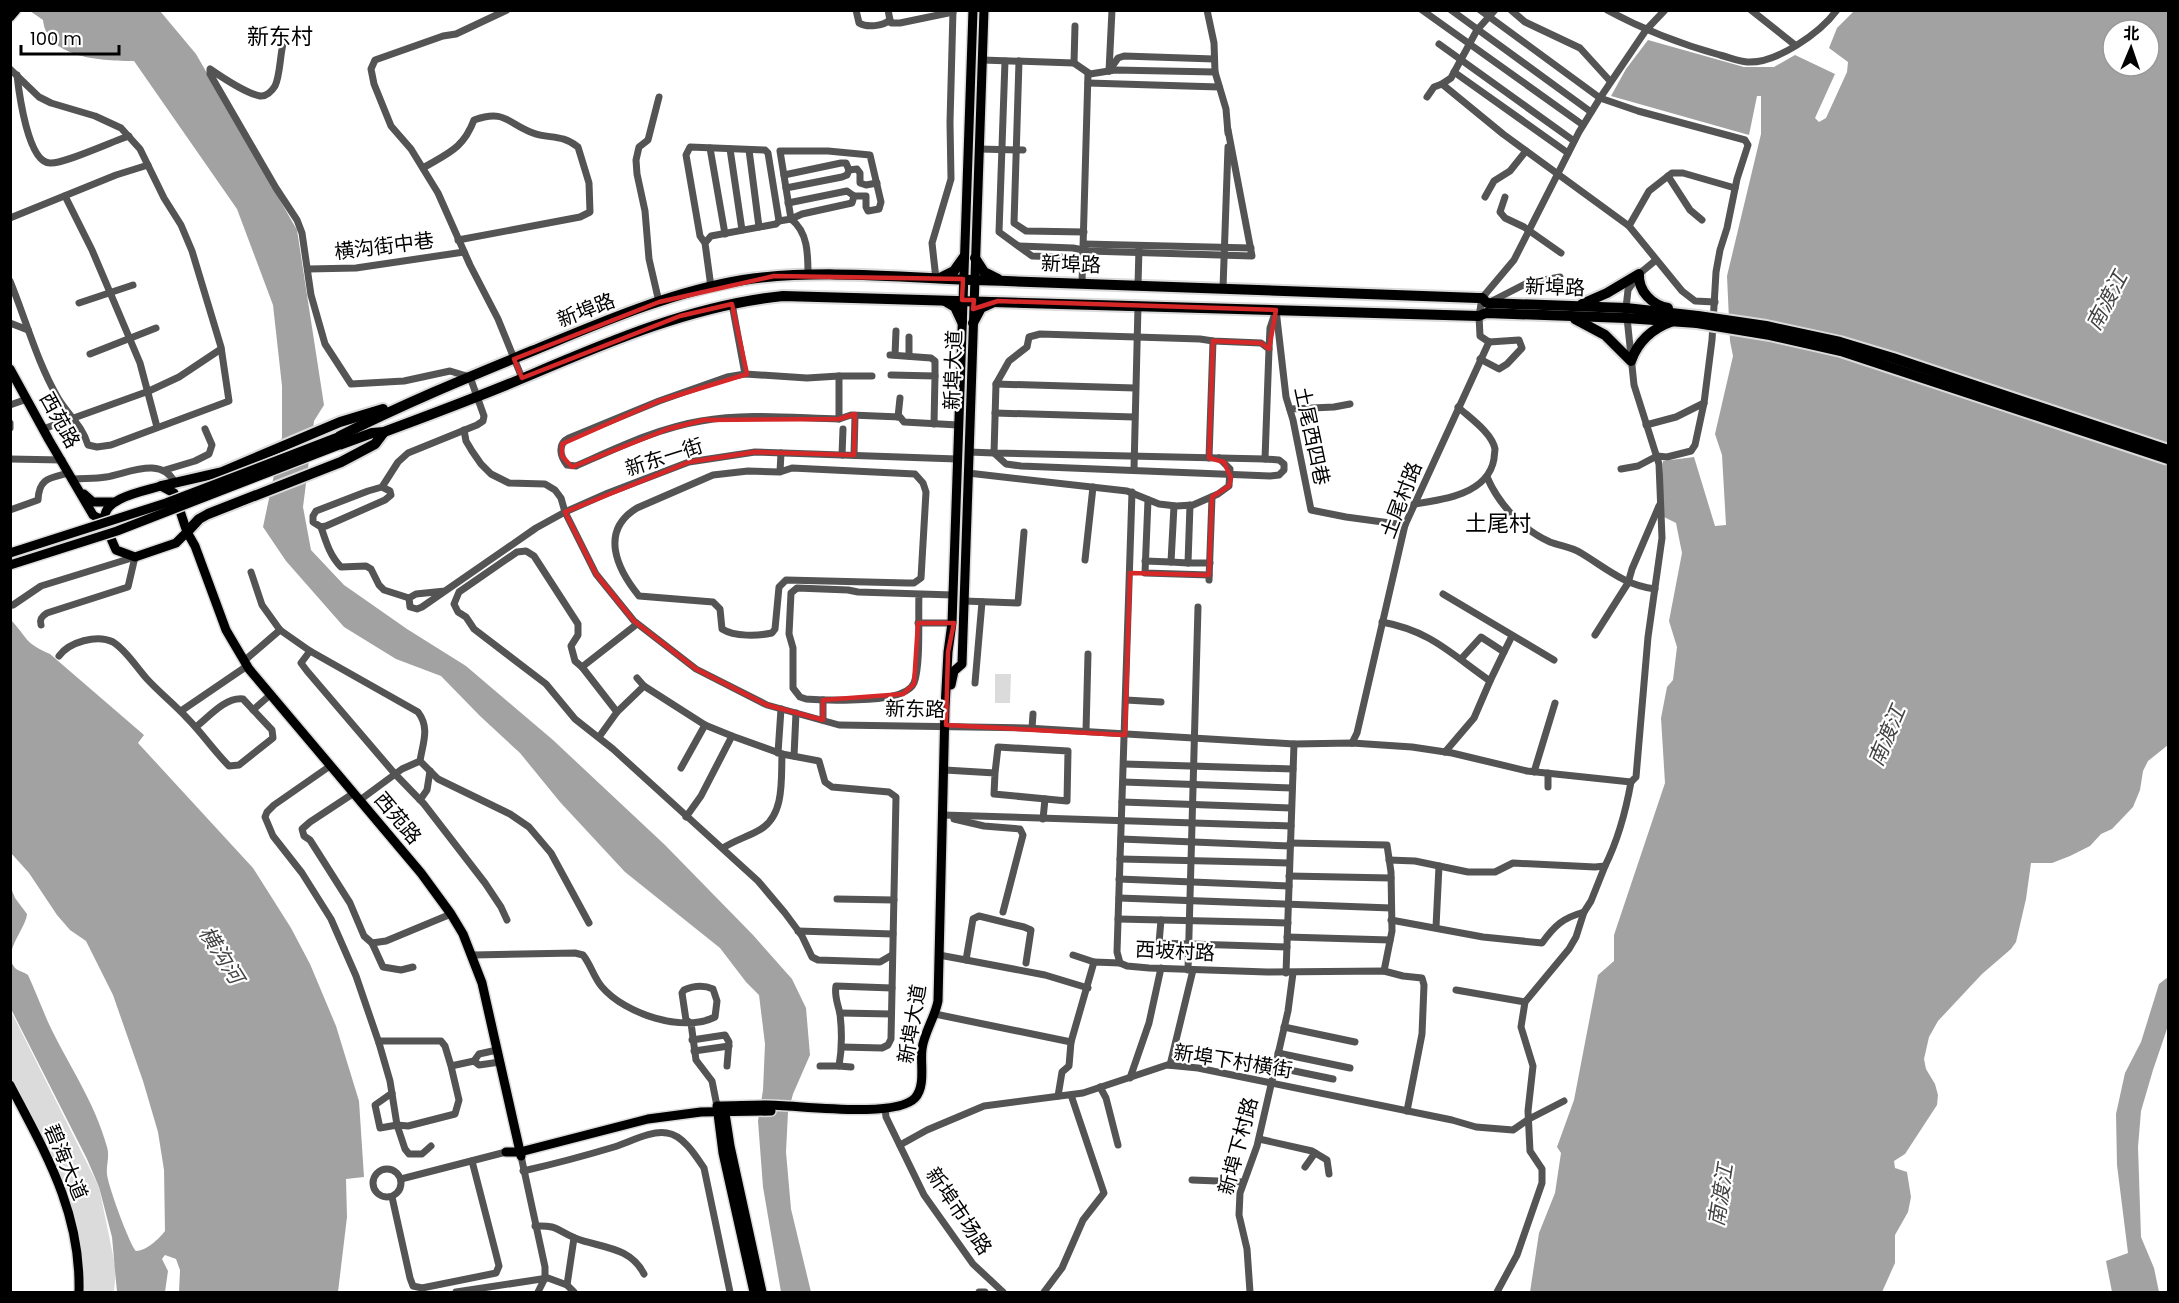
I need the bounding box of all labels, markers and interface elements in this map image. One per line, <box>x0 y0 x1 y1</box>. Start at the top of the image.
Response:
scale bar <box>21 18 118 56</box>
north arrow <box>2101 18 2161 78</box>
district label: 新东村 <box>247 21 313 52</box>
text: 北 <box>2123 22 2140 45</box>
text: 100 m <box>30 26 82 51</box>
street label: 横沟街中巷 <box>333 226 435 266</box>
street label: 新埠路 <box>1041 249 1101 279</box>
water label: 南渡江 <box>2079 264 2135 335</box>
street label: 新埠路 <box>1525 272 1585 302</box>
street label: 新埠路 <box>553 286 619 334</box>
street label: 新埠大道 <box>938 330 968 410</box>
street label: 土尾西四巷 <box>1288 384 1336 488</box>
street label: 西苑路 <box>33 387 87 453</box>
street label: 新东一街 <box>622 431 706 483</box>
street label: 土尾村路 <box>1374 458 1428 542</box>
district label: 土尾村 <box>1465 508 1531 539</box>
street label: 新东路 <box>885 694 945 724</box>
water label: 南渡江 <box>1861 699 1913 770</box>
street label: 西苑路 <box>368 786 428 850</box>
water label: 横沟河 <box>192 920 253 993</box>
street label: 西坡村路 <box>1134 935 1216 967</box>
street label: 新埠大道 <box>891 982 933 1066</box>
street label: 新埠下村横街 <box>1172 1038 1294 1084</box>
street label: 新埠下村路 <box>1212 1094 1264 1198</box>
street label: 碧海大道 <box>37 1120 95 1204</box>
water label: 南渡江 <box>1701 1160 1740 1228</box>
street label: 新埠市场路 <box>919 1162 999 1260</box>

